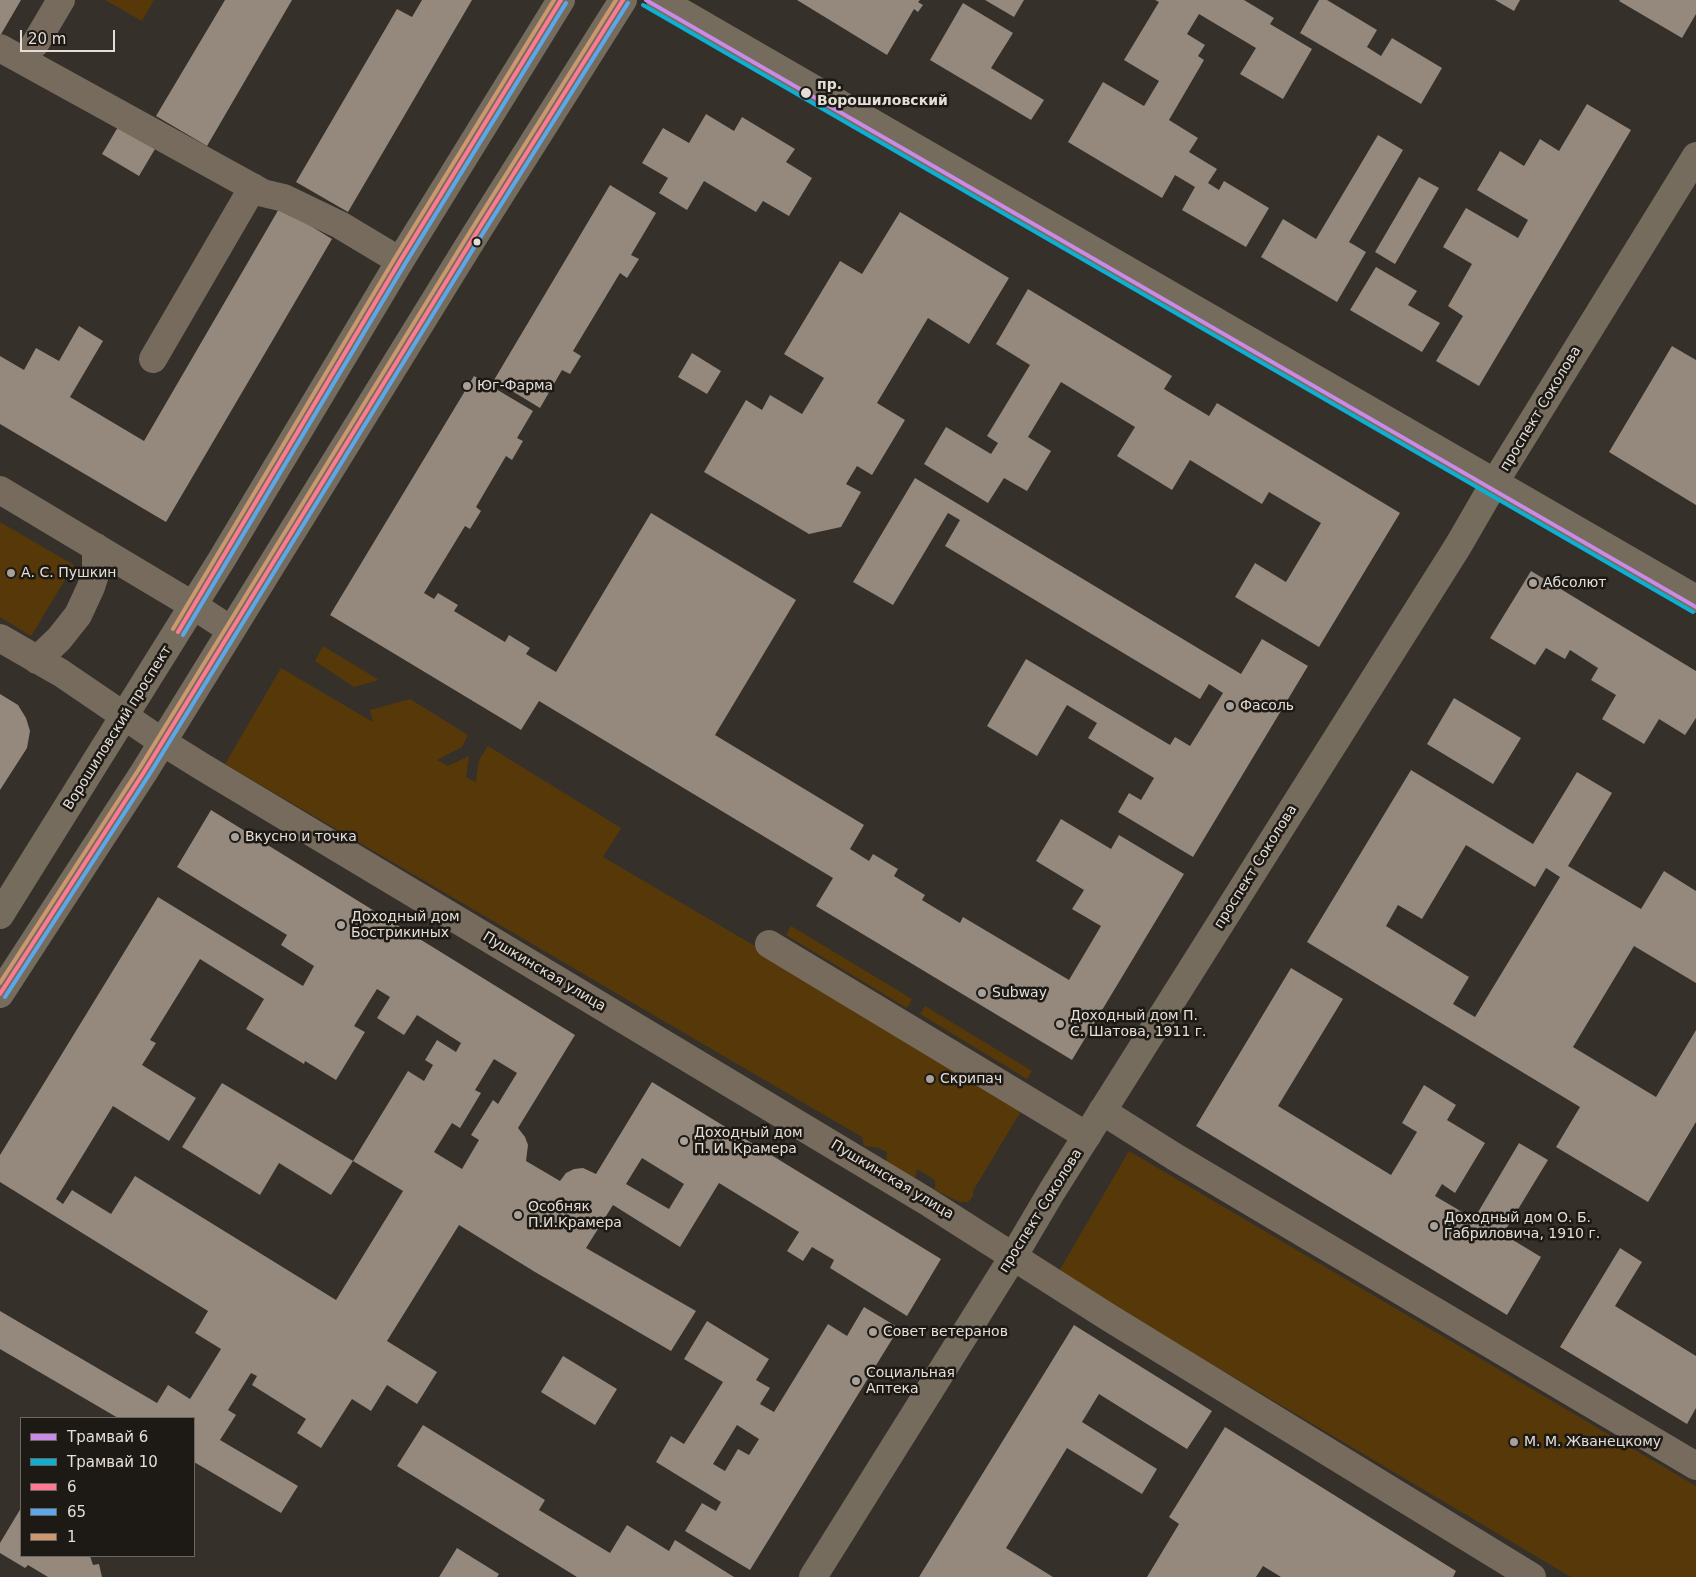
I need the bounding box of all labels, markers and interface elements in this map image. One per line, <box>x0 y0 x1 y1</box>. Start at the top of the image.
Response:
scale bar <box>22 20 118 52</box>
text: 20 m <box>28 30 66 48</box>
place label: пр. Ворошиловский <box>817 77 948 110</box>
marker: пр. Ворошиловский <box>799 86 813 100</box>
unlabelled marker <box>472 237 482 247</box>
street label: проспект Соколова <box>1497 343 1585 475</box>
place label: Юг-Фарма <box>477 378 553 394</box>
marker: Юг-Фарма <box>461 380 473 392</box>
place label: А. С. Пушкин <box>21 565 116 581</box>
marker: А. С. Пушкин <box>5 567 17 579</box>
place label: Абсолют <box>1543 575 1606 591</box>
marker: Абсолют <box>1527 577 1539 589</box>
street label: Ворошиловский проспект <box>60 643 176 813</box>
place label: Фасоль <box>1240 698 1294 714</box>
marker: Фасоль <box>1224 700 1236 712</box>
street label: проспект Соколова <box>1211 802 1301 932</box>
place label: Вкусно и точка <box>245 829 357 845</box>
marker: Вкусно и точка <box>229 831 241 843</box>
place label: Доходный дом Бострикиных <box>351 909 460 942</box>
marker: Доходный дом Бострикиных <box>335 919 347 931</box>
street label: Пушкинская улица <box>480 929 608 1015</box>
place label: Subway <box>992 985 1047 1001</box>
marker: Subway <box>976 987 988 999</box>
place label: Доходный дом П. С. Шатова, 1911 г. <box>1070 1008 1207 1040</box>
marker: Доходный дом П. С. Шатова, 1911 г. <box>1054 1018 1066 1030</box>
place label: Скрипач <box>940 1071 1002 1087</box>
marker: Скрипач <box>924 1073 936 1085</box>
place label: Доходный дом П. И. Крамера <box>694 1125 803 1158</box>
marker: Доходный дом П. И. Крамера <box>678 1135 690 1147</box>
street label: Пушкинская улица <box>828 1137 956 1223</box>
street label: проспект Соколова <box>996 1146 1086 1276</box>
place label: Особняк П.И.Крамера <box>528 1199 622 1232</box>
marker: Особняк П.И.Крамера <box>512 1209 524 1221</box>
place label: Доходный дом О. Б. Габриловича, 1910 г. <box>1444 1210 1600 1242</box>
marker: Доходный дом О. Б. Габриловича, 1910 г. <box>1428 1220 1440 1232</box>
place label: Совет ветеранов <box>883 1324 1008 1340</box>
marker: Совет ветеранов <box>867 1326 879 1338</box>
place label: Социальная Аптека <box>866 1365 955 1398</box>
marker: Социальная Аптека <box>850 1375 862 1387</box>
legend <box>20 1417 195 1557</box>
text: Трамвай 6 <box>67 1428 148 1446</box>
place label: М. М. Жванецкому <box>1524 1434 1661 1450</box>
marker: М. М. Жванецкому <box>1508 1436 1520 1448</box>
text: Трамвай 10 <box>67 1453 158 1471</box>
text: 6 <box>67 1478 77 1496</box>
text: 65 <box>67 1503 86 1521</box>
text: 1 <box>67 1528 77 1546</box>

